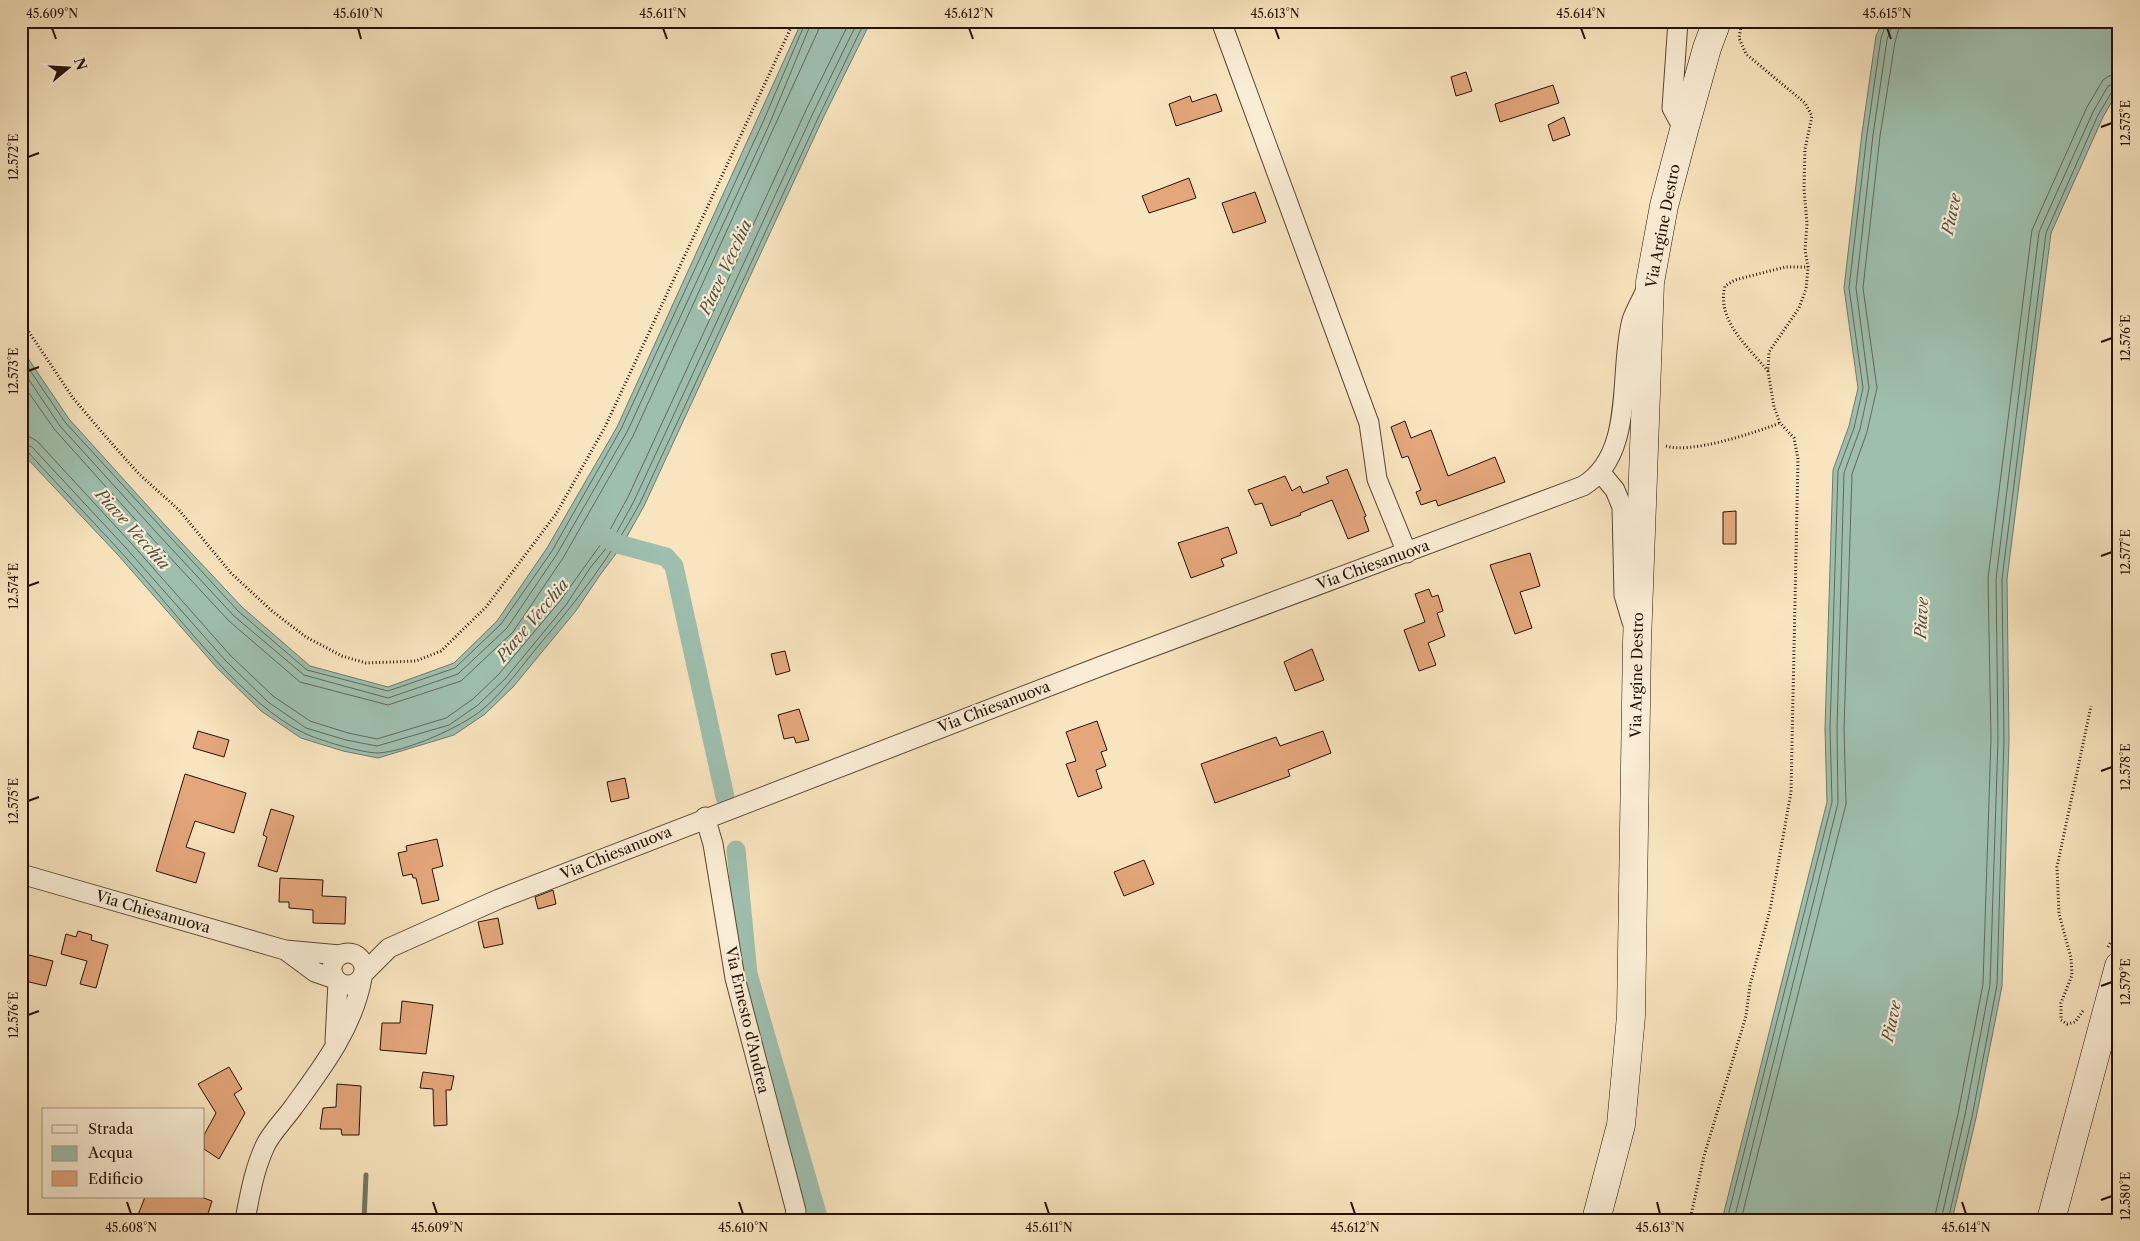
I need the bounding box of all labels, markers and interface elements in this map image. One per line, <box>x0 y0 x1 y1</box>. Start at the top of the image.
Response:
text: 45.609°N <box>26 6 78 21</box>
text: 45.610°N <box>333 6 383 21</box>
text: 45.611°N <box>639 6 687 21</box>
text: 45.612°N <box>944 6 994 21</box>
text: 45.613°N <box>1250 6 1300 21</box>
text: 45.614°N <box>1556 6 1606 21</box>
text: 45.615°N <box>1862 6 1912 21</box>
north arrow <box>42 42 92 92</box>
text: N <box>70 55 91 73</box>
text: 12.575°E <box>2118 100 2133 146</box>
text: 12.572°E <box>6 134 21 180</box>
street label: Via Argine Destro <box>1641 162 1684 290</box>
water label: Piave <box>1936 190 1965 238</box>
water label: Piave Vecchia <box>694 216 756 319</box>
text: 12.576°E <box>2118 315 2133 361</box>
text: 12.573°E <box>6 348 21 394</box>
water label: Piave Vecchia <box>90 483 175 574</box>
text: 12.577°E <box>2118 529 2133 575</box>
street label: Via Chiesanuova <box>1313 535 1432 594</box>
text: 12.574°E <box>6 563 21 609</box>
water label: Piave Vecchia <box>490 574 573 667</box>
water label: Piave <box>1910 596 1932 641</box>
street label: Via Argine Destro <box>1626 612 1647 739</box>
street label: Via Chiesanuova <box>934 676 1053 737</box>
text: 12.578°E <box>2118 744 2133 790</box>
text: 12.575°E <box>6 778 21 824</box>
street label: Via Chiesanuova <box>556 822 674 884</box>
street label: Via Chiesanuova <box>93 886 213 937</box>
street label: Via Ernesto d'Andrea <box>721 944 774 1095</box>
text: 12.579°E <box>2118 959 2133 1005</box>
text: 12.576°E <box>6 992 21 1038</box>
water label: Piave <box>1876 997 1905 1045</box>
legend <box>42 1108 205 1198</box>
text: Strada <box>88 1119 134 1138</box>
text: Acqua <box>87 1143 133 1162</box>
text: Edificio <box>88 1169 143 1188</box>
text: 12.580°E <box>2118 1172 2133 1220</box>
text: 45.608°N <box>105 1220 157 1235</box>
text: 45.609°N <box>411 1220 463 1235</box>
text: 45.610°N <box>718 1220 768 1235</box>
text: 45.611°N <box>1025 1220 1073 1235</box>
text: 45.612°N <box>1330 1220 1380 1235</box>
text: 45.613°N <box>1635 1220 1685 1235</box>
text: 45.614°N <box>1941 1220 1991 1235</box>

